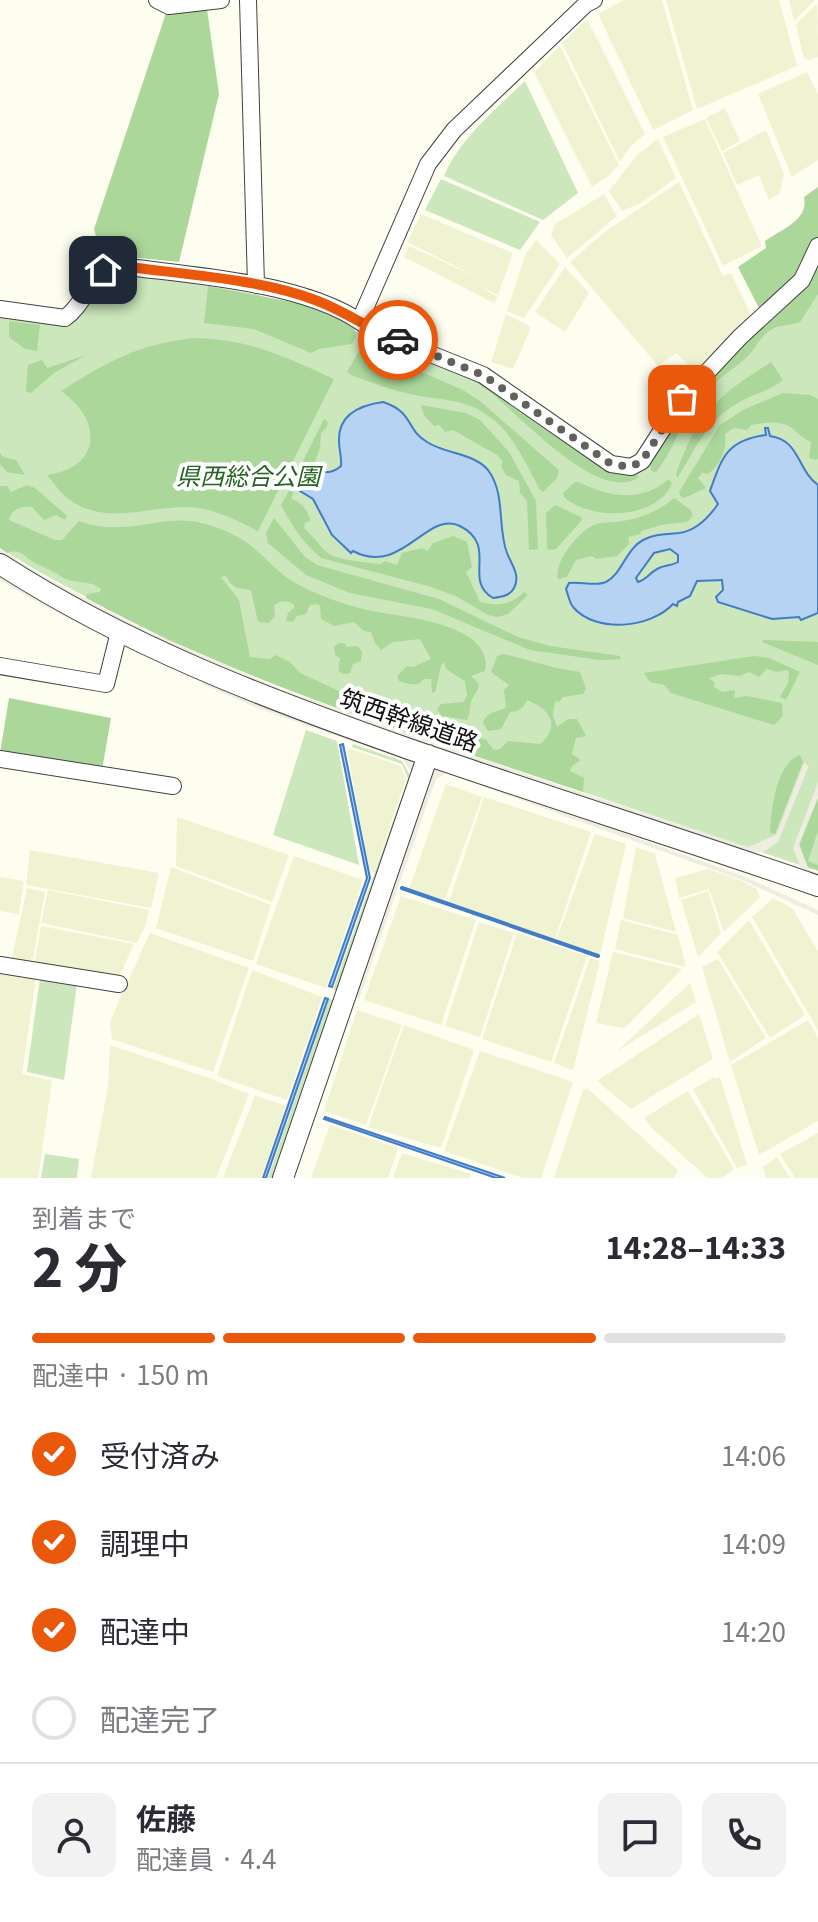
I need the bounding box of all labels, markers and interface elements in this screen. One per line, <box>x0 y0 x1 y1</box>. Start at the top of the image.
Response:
pin <box>69 236 137 304</box>
icon: home <box>81 248 125 292</box>
courier <box>358 300 438 380</box>
icon: car <box>376 318 420 362</box>
pin <box>648 365 716 433</box>
icon: bag <box>660 377 704 421</box>
park label: 県西総合公園 <box>176 457 323 492</box>
street label: 筑西幹線道路 <box>336 679 484 759</box>
text: 到着まで <box>32 1198 136 1235</box>
text: 14:28–14:33 <box>606 1224 786 1268</box>
text: 2 分 <box>32 1227 127 1302</box>
text: 配達中 · 150 m <box>32 1355 209 1392</box>
icon: check <box>32 1432 76 1476</box>
text: 受付済み <box>100 1432 220 1476</box>
text: 14:06 <box>721 1436 786 1473</box>
icon: check <box>32 1520 76 1564</box>
text: 調理中 <box>100 1520 190 1564</box>
text: 14:09 <box>721 1524 786 1561</box>
icon: check <box>32 1608 76 1652</box>
text: 配達中 <box>100 1608 190 1652</box>
text: 14:20 <box>721 1612 786 1649</box>
text: 配達完了 <box>100 1696 220 1740</box>
button: person <box>32 1793 116 1877</box>
button: chat <box>598 1793 682 1877</box>
button: phone <box>702 1793 786 1877</box>
text: 佐藤 <box>136 1795 196 1839</box>
text: 配達員 · 4.4 <box>136 1839 276 1876</box>

